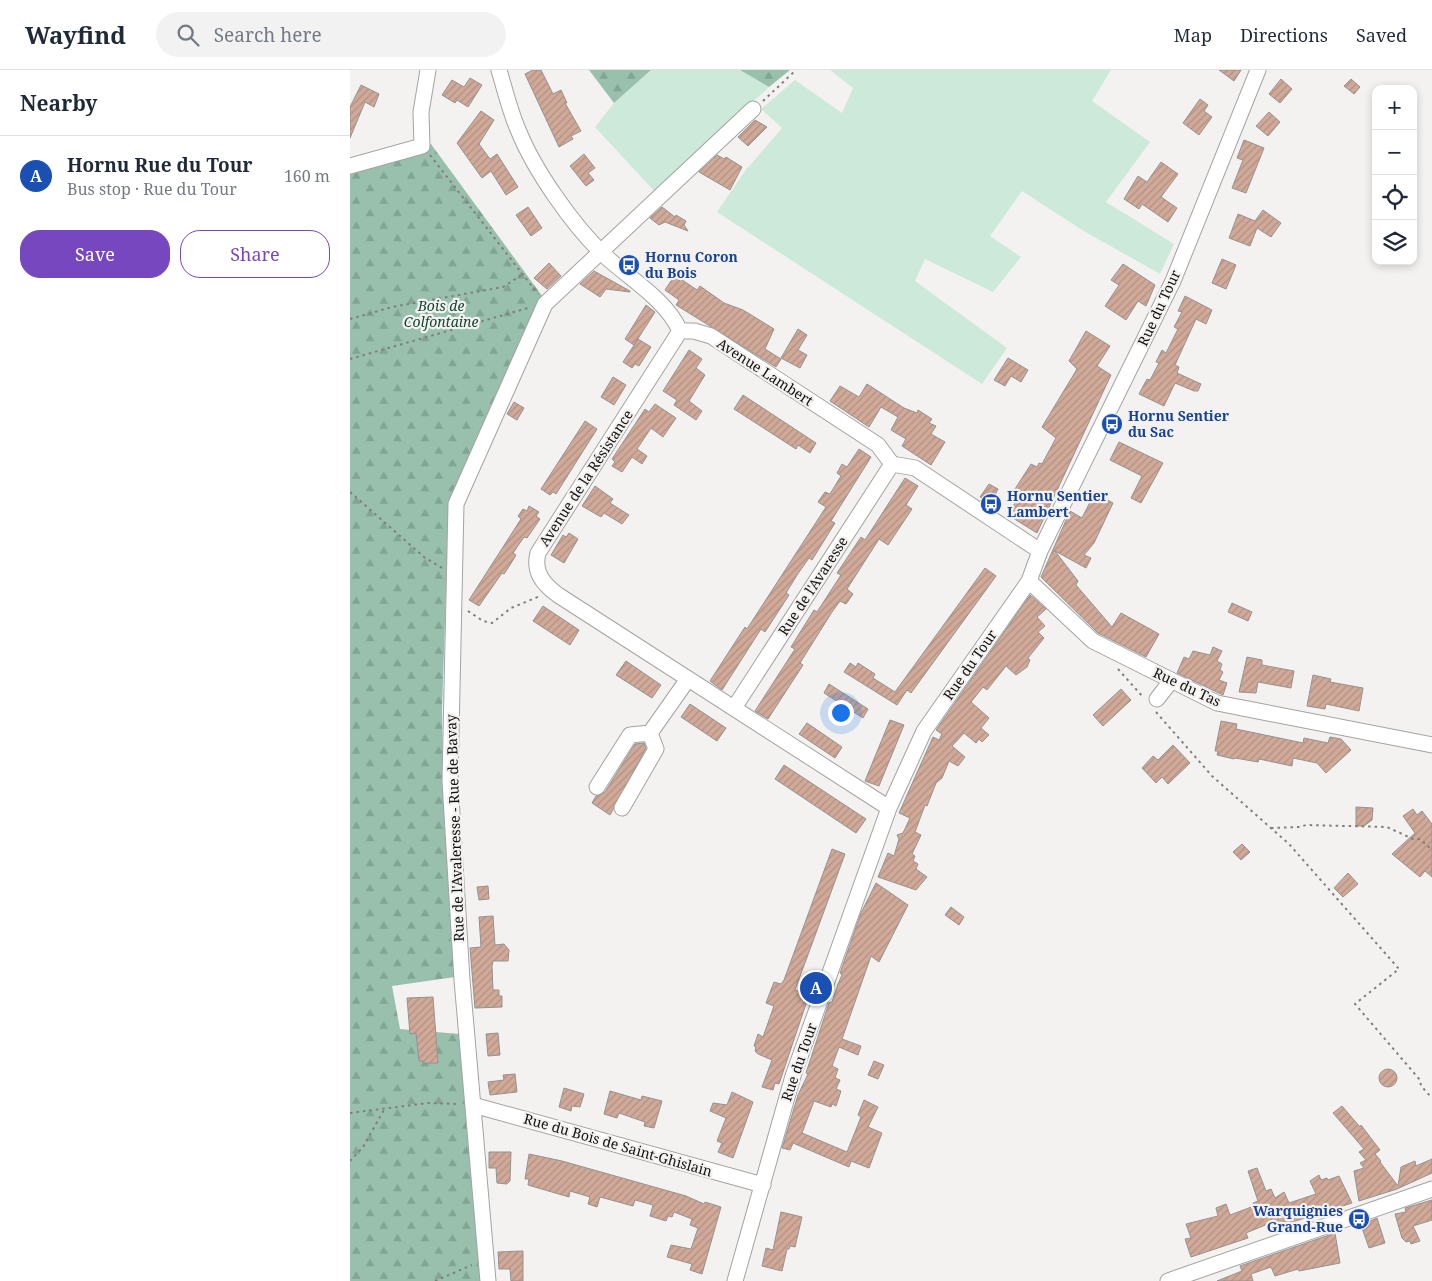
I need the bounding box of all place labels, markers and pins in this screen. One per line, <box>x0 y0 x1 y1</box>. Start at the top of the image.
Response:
place label: Hornu Coron du Bois <box>645 247 738 282</box>
bus stop icon: Hornu Coron du Bois <box>617 253 641 277</box>
place label: Hornu Sentier du Sac <box>1128 406 1230 441</box>
bus stop icon: Hornu Sentier du Sac <box>1100 412 1124 436</box>
place label: Hornu Sentier Lambert <box>1007 486 1109 521</box>
bus stop icon: Hornu Sentier Lambert <box>979 492 1003 516</box>
pin: A <box>800 969 832 1007</box>
place label: Warquignies Grand-Rue <box>1253 1201 1343 1236</box>
bus stop icon: Warquignies Grand-Rue <box>1347 1207 1371 1231</box>

